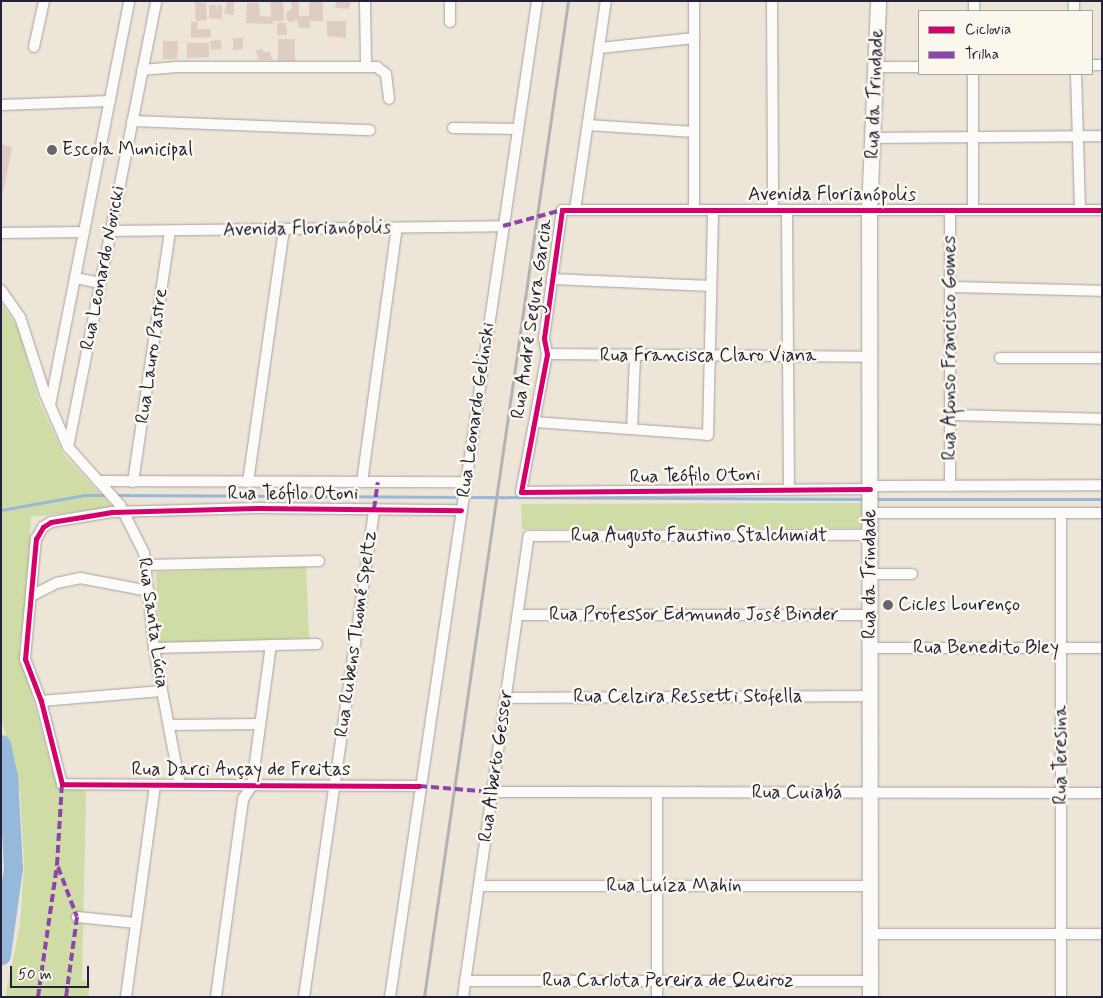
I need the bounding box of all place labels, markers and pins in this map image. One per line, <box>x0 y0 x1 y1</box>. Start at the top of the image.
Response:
place label: Escola Municipal <box>62 139 193 161</box>
marker: Escola Municipal <box>46 144 58 156</box>
place label: Cicles Lourenço <box>898 594 1024 616</box>
marker: Cicles Lourenço <box>882 599 894 611</box>

